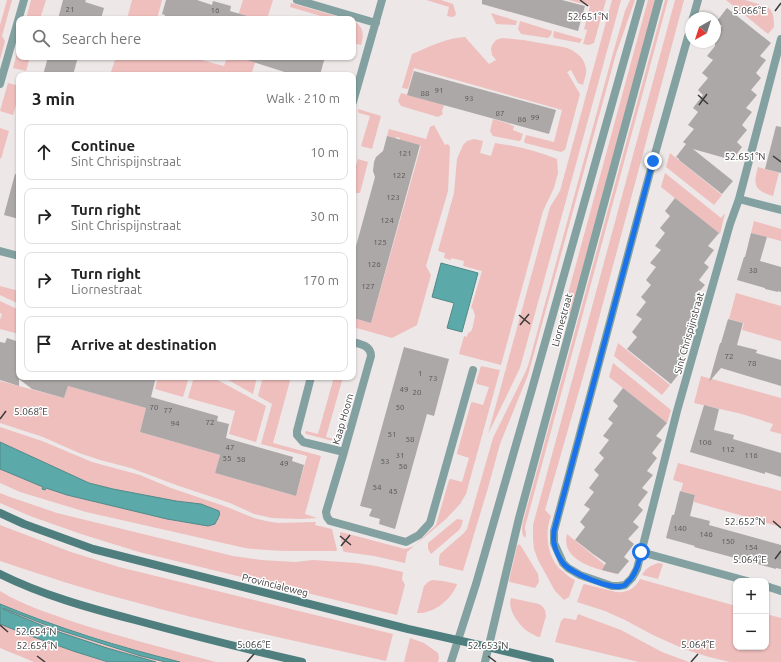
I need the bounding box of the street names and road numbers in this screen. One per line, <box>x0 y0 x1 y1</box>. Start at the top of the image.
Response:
street label: Sint Chrispijnstraat <box>672 291 706 375</box>
street label: Liornestraat <box>550 292 574 348</box>
street label: Kaap Hoorn <box>330 392 356 446</box>
street label: Provincialeweg <box>241 571 309 599</box>

